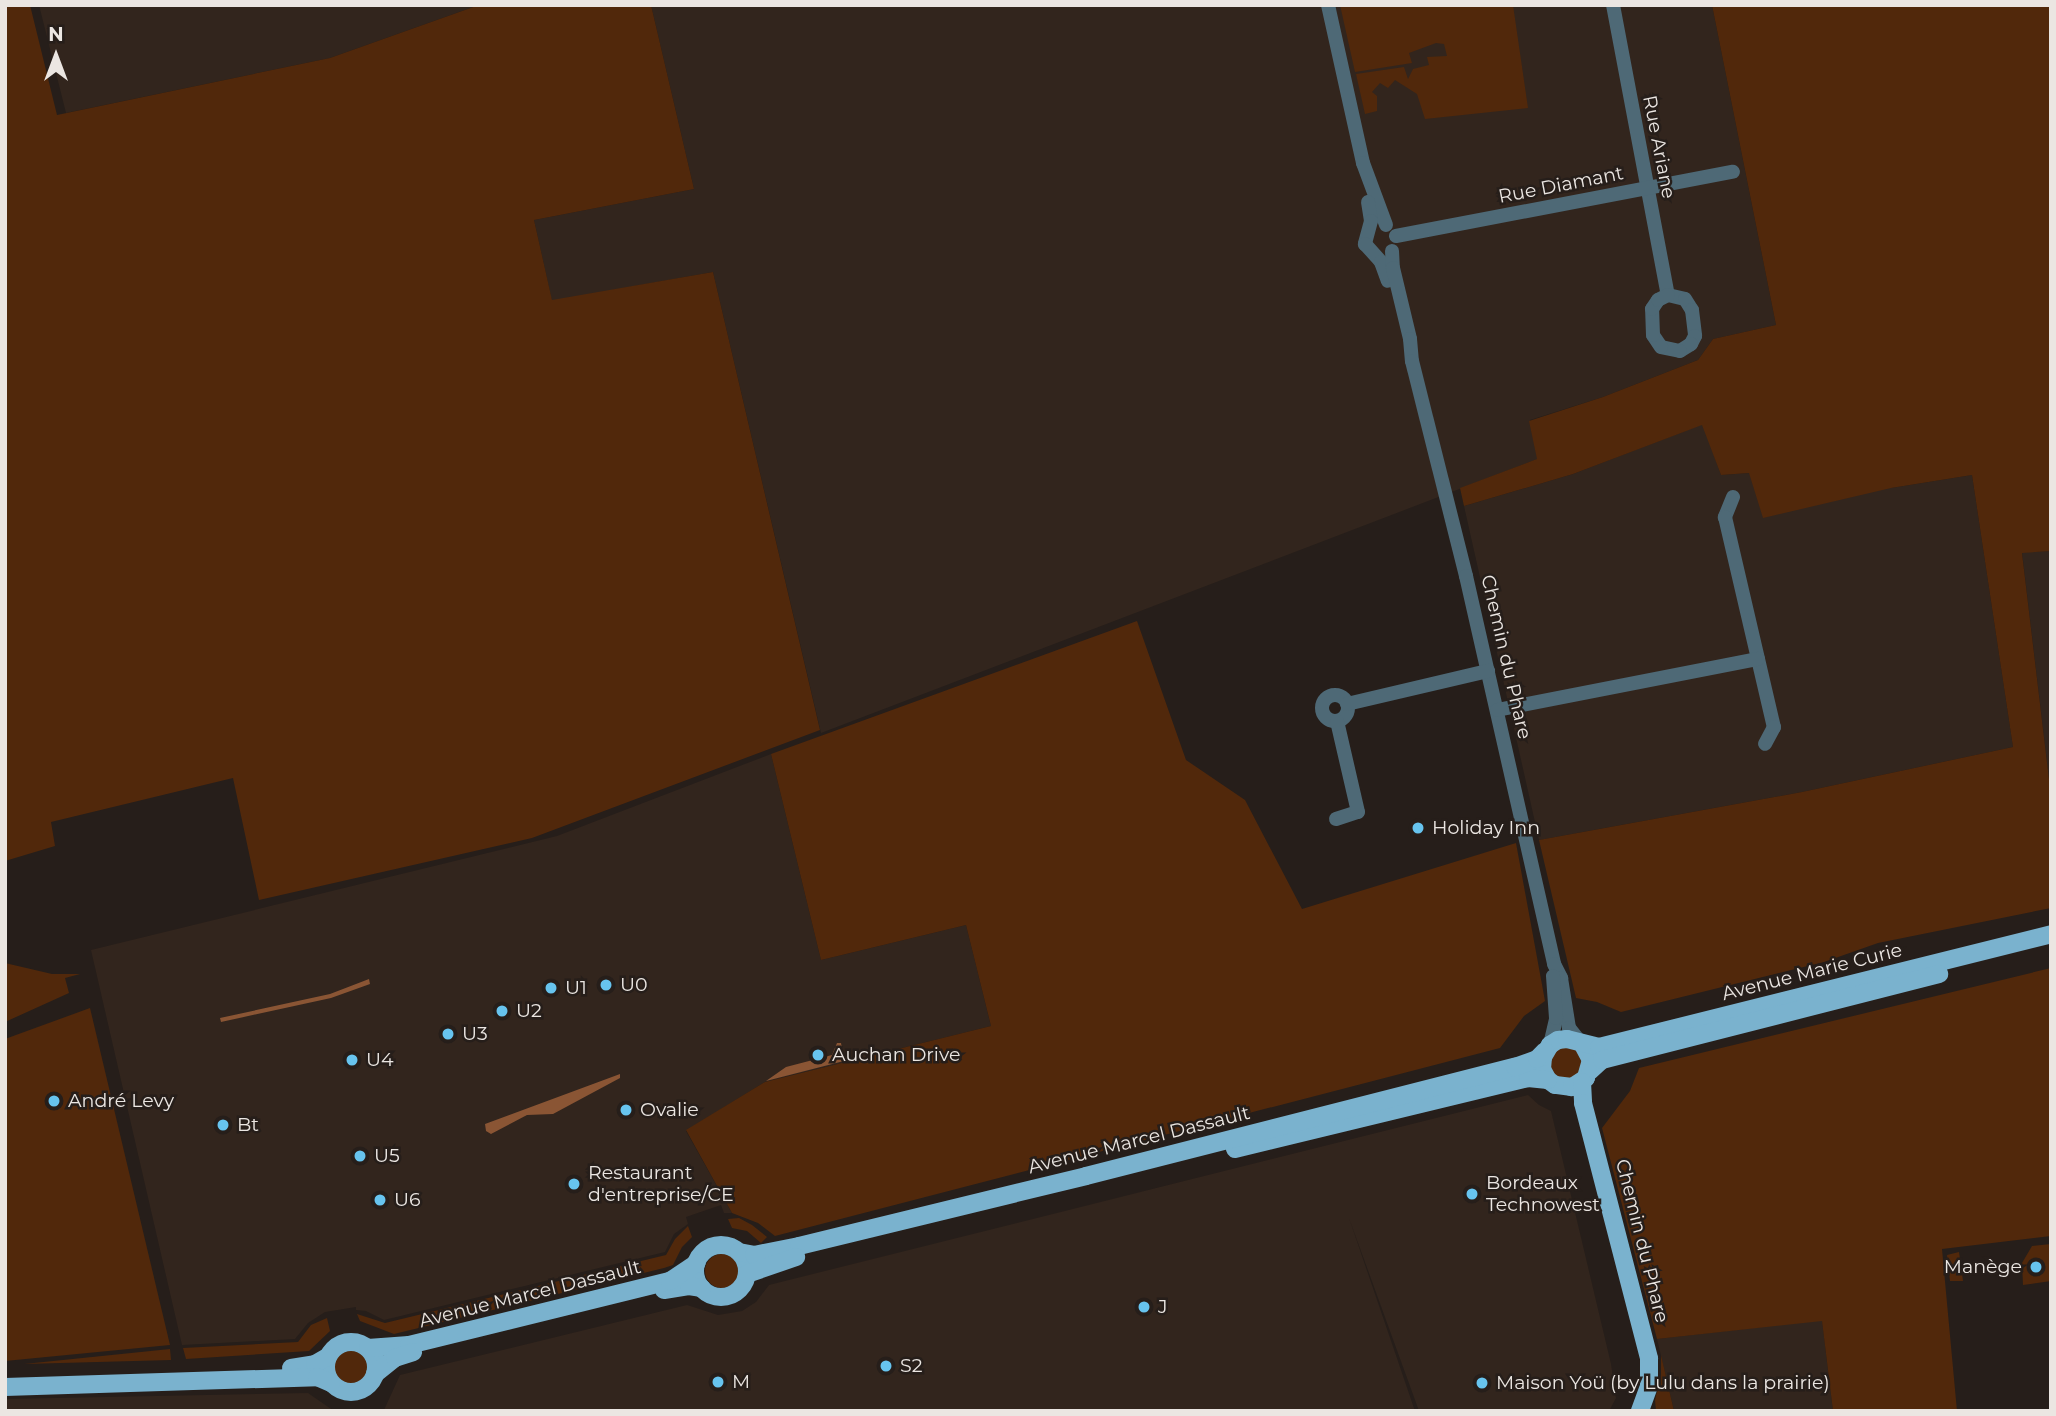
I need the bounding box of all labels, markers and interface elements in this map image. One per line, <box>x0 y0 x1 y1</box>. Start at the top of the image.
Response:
north arrow <box>21 21 91 91</box>
text: N <box>48 23 64 46</box>
street label: Rue Ariane <box>1638 93 1680 201</box>
street label: Rue Diamant <box>1497 162 1625 208</box>
street label: Chemin du Phare <box>1476 573 1536 741</box>
place label: Holiday Inn <box>1432 817 1540 839</box>
marker: Holiday Inn <box>1410 820 1426 836</box>
street label: Avenue Marie Curie <box>1719 939 1905 1005</box>
place label: U0 <box>620 974 648 996</box>
place label: U1 <box>565 977 587 999</box>
marker: U0 <box>598 977 614 993</box>
marker: U1 <box>543 980 559 996</box>
place label: U2 <box>516 1000 542 1022</box>
marker: U2 <box>494 1003 510 1019</box>
place label: U3 <box>462 1023 488 1045</box>
marker: U3 <box>440 1026 456 1042</box>
place label: Auchan Drive <box>832 1044 960 1066</box>
marker: Auchan Drive <box>810 1047 826 1063</box>
place label: U4 <box>366 1049 394 1071</box>
marker: U4 <box>344 1052 360 1068</box>
place label: André Levy <box>68 1090 174 1112</box>
marker: André Levy <box>46 1093 62 1109</box>
place label: Ovalie <box>640 1099 699 1121</box>
street label: Avenue Marcel Dassault <box>1026 1101 1252 1179</box>
marker: Ovalie <box>618 1102 634 1118</box>
place label: Bt <box>237 1114 259 1136</box>
marker: Bt <box>215 1117 231 1133</box>
place label: U5 <box>374 1145 400 1167</box>
marker: U5 <box>352 1148 368 1164</box>
street label: Chemin du Phare <box>1611 1157 1673 1325</box>
place label: Restaurant d'entreprise/CE <box>588 1162 734 1206</box>
place label: Bordeaux Technowest <box>1486 1172 1600 1216</box>
marker: Restaurant d'entreprise/CE <box>566 1176 582 1192</box>
marker: Bordeaux Technowest <box>1464 1186 1480 1202</box>
place label: U6 <box>394 1189 421 1211</box>
marker: U6 <box>372 1192 388 1208</box>
street label: Avenue Marcel Dassault <box>417 1255 643 1333</box>
place label: Manège <box>1944 1256 2022 1278</box>
marker: Manège <box>2028 1259 2044 1275</box>
place label: J <box>1158 1296 1168 1318</box>
marker: J <box>1136 1299 1152 1315</box>
place label: S2 <box>900 1355 922 1377</box>
marker: S2 <box>878 1358 894 1374</box>
place label: M <box>732 1371 750 1393</box>
place label: Maison Yoü (by Lulu dans la prairie) <box>1496 1372 1830 1394</box>
marker: M <box>710 1374 726 1390</box>
marker: Maison Yoü (by Lulu dans la prairie) <box>1474 1375 1490 1391</box>

